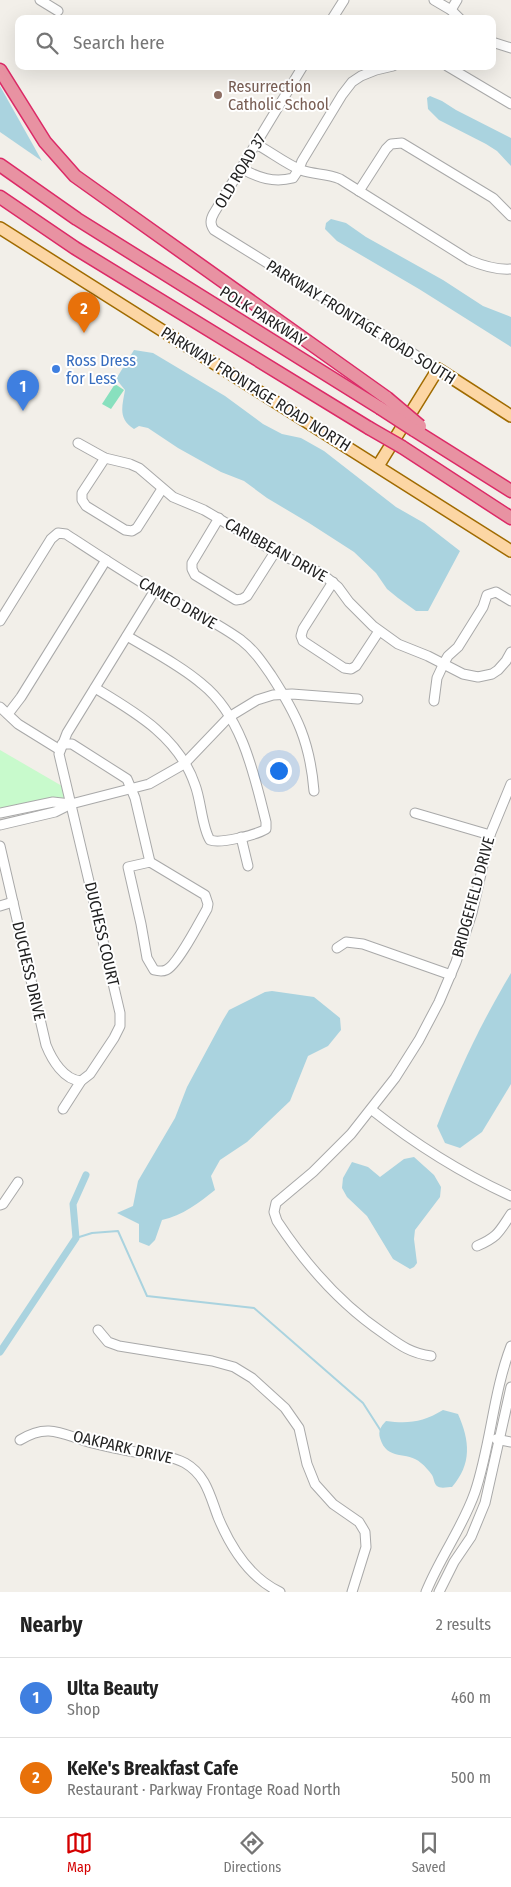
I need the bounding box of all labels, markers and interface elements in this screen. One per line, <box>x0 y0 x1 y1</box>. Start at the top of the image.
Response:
search box <box>15 15 496 70</box>
icon: search <box>33 29 61 57</box>
text: Search here <box>73 31 165 54</box>
place label: Resurrection Catholic School <box>228 77 329 114</box>
marker: Resurrection Catholic School <box>212 89 224 101</box>
street label: OLD ROAD 37 <box>210 130 270 212</box>
street label: PARKWAY FRONTAGE ROAD SOUTH <box>263 256 459 388</box>
street label: POLK PARKWAY <box>216 282 310 350</box>
pin: 2 <box>68 292 100 333</box>
street label: PARKWAY FRONTAGE ROAD NORTH <box>158 323 354 455</box>
place label: Ross Dress for Less <box>66 351 136 388</box>
marker: Ross Dress for Less <box>50 363 62 375</box>
pin: 1 <box>7 370 39 411</box>
street label: CARIBBEAN DRIVE <box>221 514 331 586</box>
street label: CAMEO DRIVE <box>136 573 220 633</box>
your location <box>266 758 292 784</box>
street label: BRIDGEFIELD DRIVE <box>448 834 498 960</box>
street label: DUCHESS COURT <box>81 880 123 989</box>
street label: DUCHESS DRIVE <box>8 920 50 1022</box>
street label: OAKPARK DRIVE <box>71 1426 175 1468</box>
text: Nearby <box>20 1612 82 1638</box>
text: 2 results <box>436 1615 491 1634</box>
text: Ulta Beauty <box>67 1677 158 1700</box>
text: 1 <box>33 1688 39 1707</box>
text: 460 m <box>451 1688 491 1707</box>
text: Shop <box>67 1700 100 1719</box>
text: KeKe's Breakfast Cafe <box>67 1757 239 1780</box>
text: 2 <box>32 1768 40 1787</box>
text: 500 m <box>451 1768 491 1787</box>
text: Restaurant · Parkway Frontage Road North <box>67 1780 341 1799</box>
tab: Map <box>65 1829 93 1876</box>
tab: Directions <box>223 1829 281 1876</box>
tab: Saved <box>412 1829 446 1876</box>

